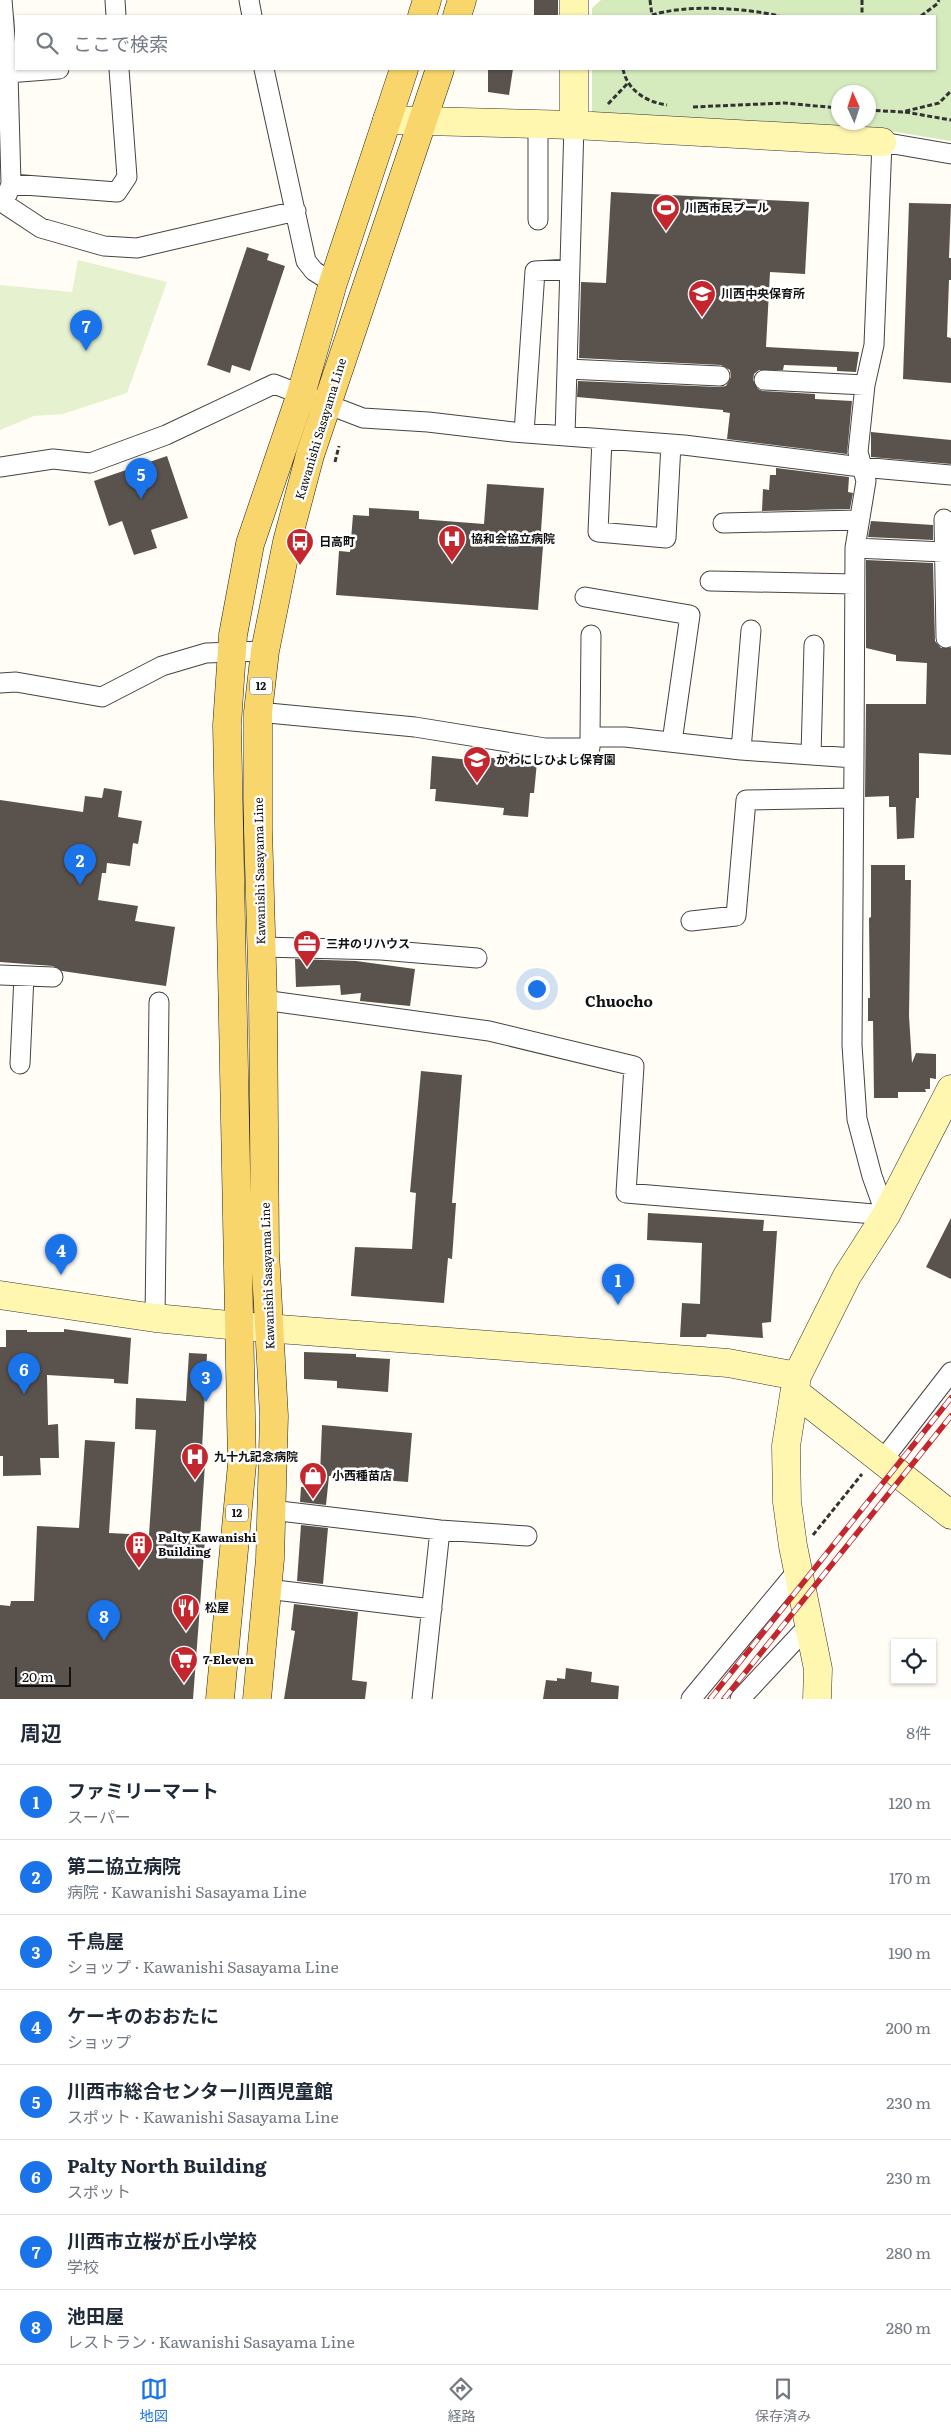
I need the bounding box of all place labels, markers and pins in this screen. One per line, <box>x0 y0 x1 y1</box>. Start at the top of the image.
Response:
sports icon: 川西市民プール <box>651 193 681 232</box>
place label: 川西市民プール <box>685 198 769 216</box>
school or university icon: 川西中央保育所 <box>687 279 717 318</box>
place label: 川西中央保育所 <box>721 284 805 302</box>
pin: 7 <box>70 310 102 351</box>
pin: 5 <box>125 458 157 499</box>
hospital icon: 協和会協立病院 <box>437 524 467 563</box>
bus stop icon: 日高町 <box>285 527 315 566</box>
place label: 協和会協立病院 <box>471 529 555 547</box>
place label: 日高町 <box>319 532 355 550</box>
school or university icon: かわにしひよし保育園 <box>462 745 492 784</box>
place label: かわにしひよし保育園 <box>496 750 616 768</box>
pin: 2 <box>64 844 96 885</box>
office icon: 三井のリハウス <box>292 929 322 968</box>
place label: 三井のリハウス <box>326 934 410 952</box>
pin: 4 <box>45 1234 77 1275</box>
pin: 1 <box>602 1264 634 1305</box>
pin: 6 <box>8 1353 40 1394</box>
pin: 3 <box>190 1361 222 1402</box>
hospital icon: 九十九記念病院 <box>180 1442 210 1481</box>
place label: 九十九記念病院 <box>214 1447 298 1465</box>
shop icon: 小西種苗店 <box>298 1461 328 1500</box>
place label: 小西種苗店 <box>332 1466 392 1484</box>
place label: Palty Kawanishi Building <box>158 1528 257 1560</box>
building icon: Palty Kawanishi Building <box>124 1530 154 1569</box>
restaurant icon: 松屋 <box>171 1593 201 1632</box>
place label: 松屋 <box>205 1598 229 1616</box>
pin: 8 <box>88 1600 120 1641</box>
supermarket icon: 7-Eleven <box>169 1645 199 1684</box>
place label: 7-Eleven <box>203 1650 255 1668</box>

